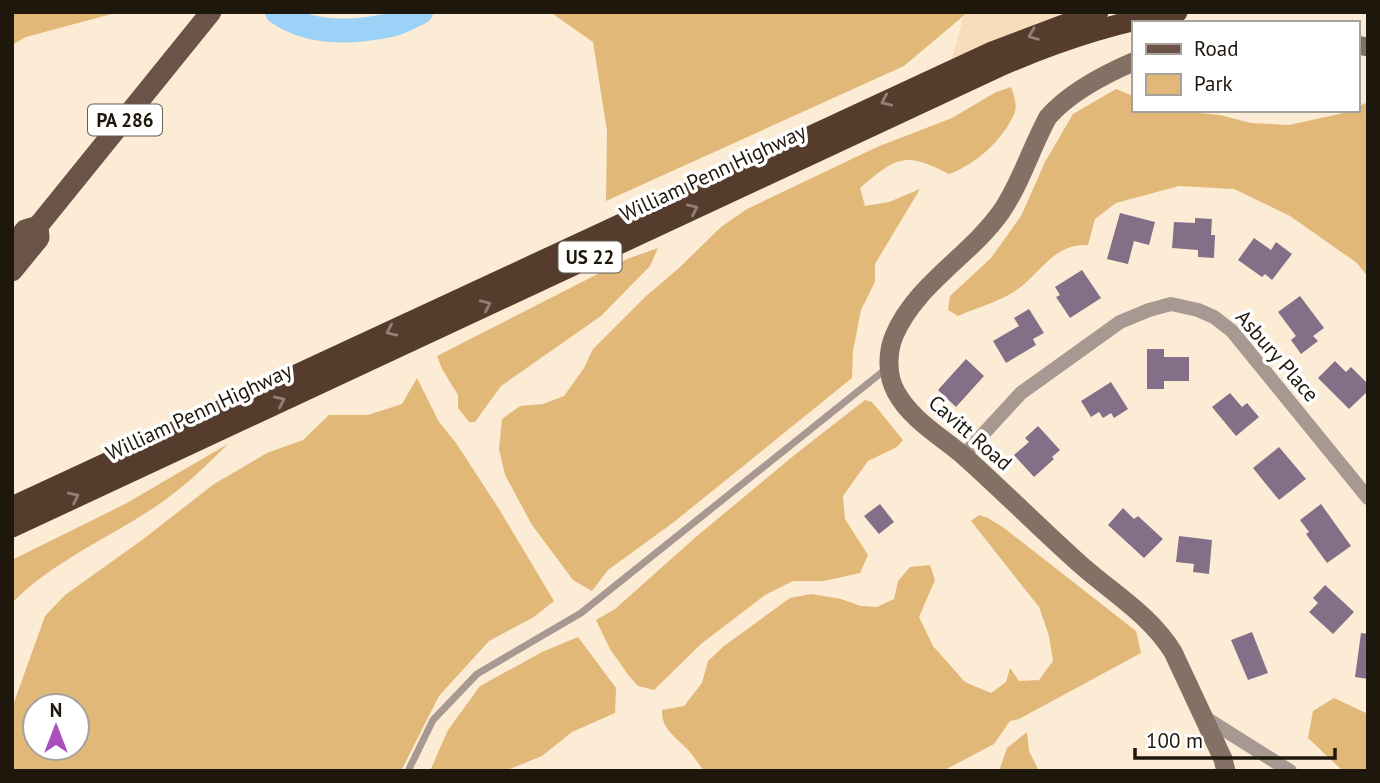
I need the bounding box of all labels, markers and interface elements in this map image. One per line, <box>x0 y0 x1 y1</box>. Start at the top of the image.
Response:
legend <box>1132 21 1359 112</box>
one-way arrow <box>1028 26 1040 40</box>
text: Road <box>1194 35 1238 62</box>
text: Park <box>1194 70 1233 97</box>
one-way arrow <box>881 93 893 107</box>
road number: PA 286 <box>88 104 162 136</box>
street label: William Penn Highway <box>615 117 810 228</box>
one-way arrow <box>685 203 698 217</box>
road number: US 22 <box>558 242 622 272</box>
one-way arrow <box>479 299 491 313</box>
street label: Asbury Place <box>1230 304 1325 407</box>
one-way arrow <box>386 323 398 337</box>
street label: William Penn Highway <box>101 356 296 467</box>
street label: Cavitt Road <box>923 389 1018 476</box>
one-way arrow <box>273 395 285 409</box>
one-way arrow <box>67 491 79 505</box>
north arrow <box>21 692 91 762</box>
text: N <box>50 698 62 722</box>
scale bar <box>1135 716 1334 760</box>
text: 100 m <box>1146 727 1203 754</box>

